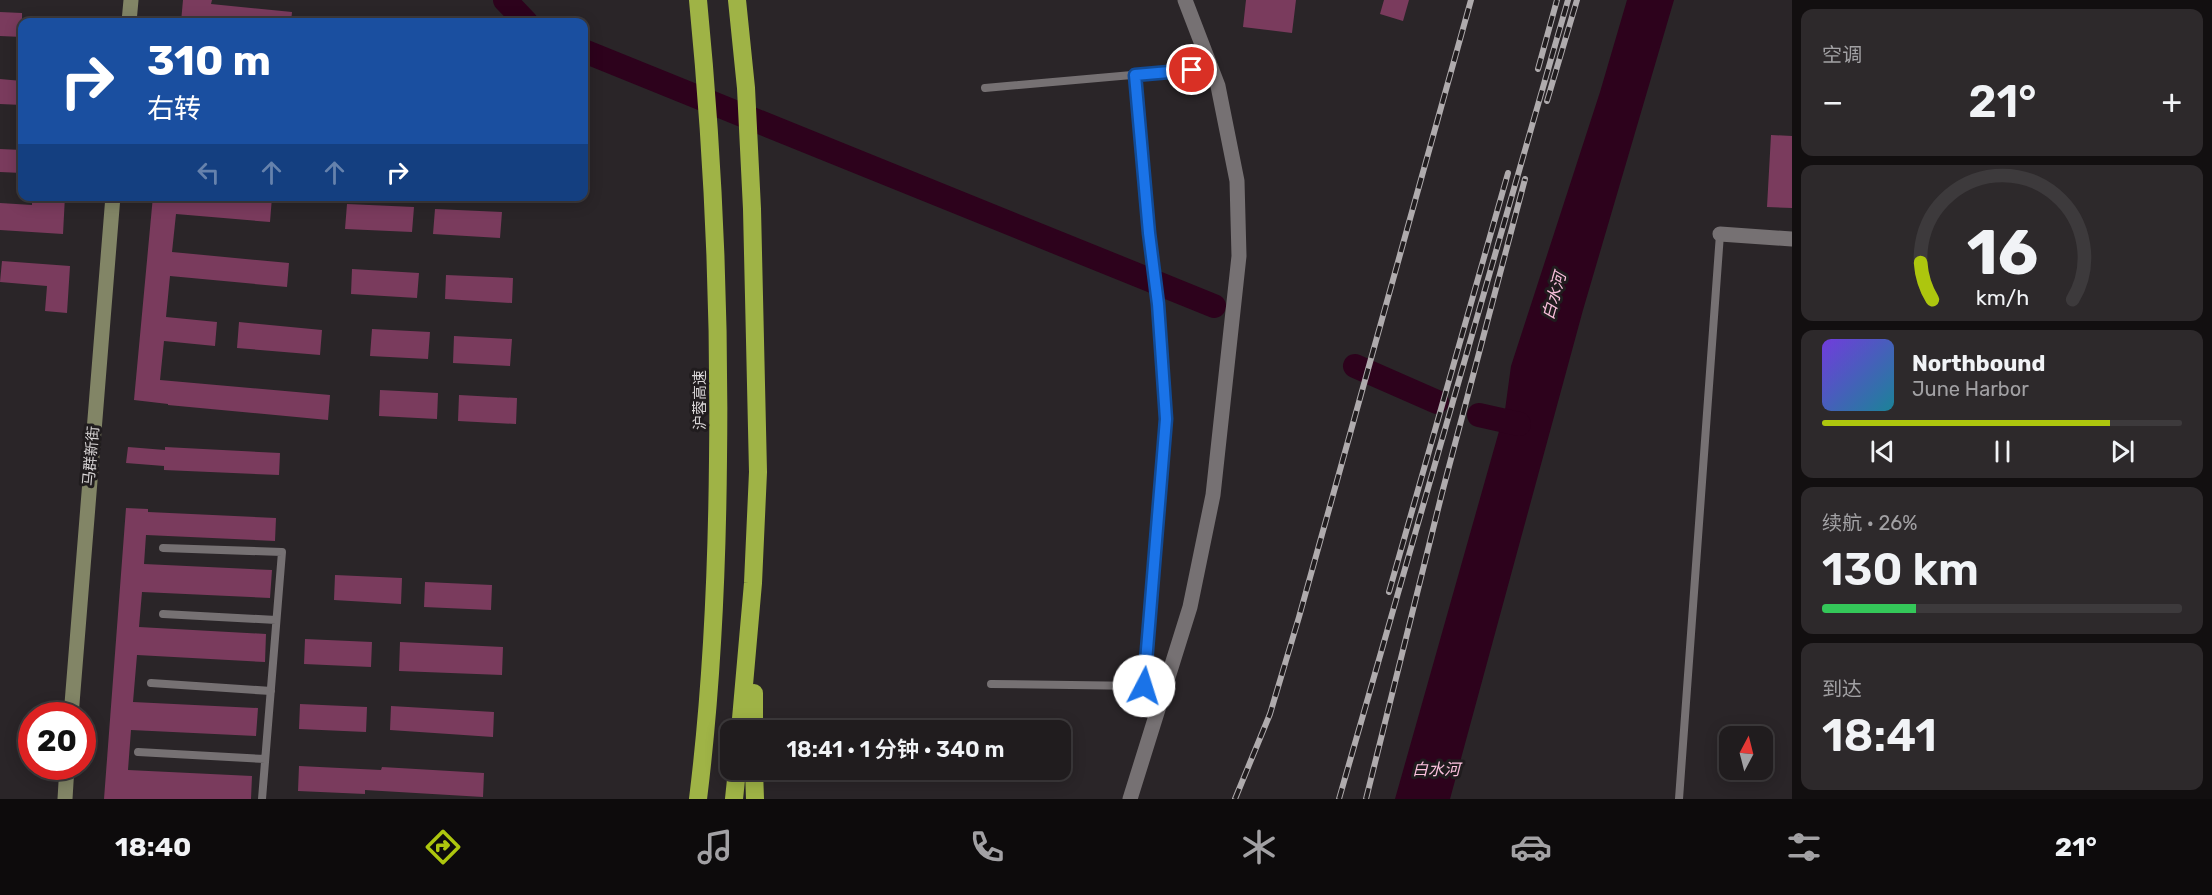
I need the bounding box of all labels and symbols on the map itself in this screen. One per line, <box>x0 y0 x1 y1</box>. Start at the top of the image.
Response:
pin <box>1166 44 1217 95</box>
water label: 白水河 <box>1538 267 1571 322</box>
street label: 沪蓉高速 <box>691 370 709 430</box>
street label: 马群新街 <box>79 425 103 487</box>
position arrow <box>1112 654 1176 718</box>
speed limit sign: 20 <box>18 702 96 780</box>
north arrow <box>1719 726 1773 780</box>
water label: 白水河 <box>1412 760 1463 779</box>

